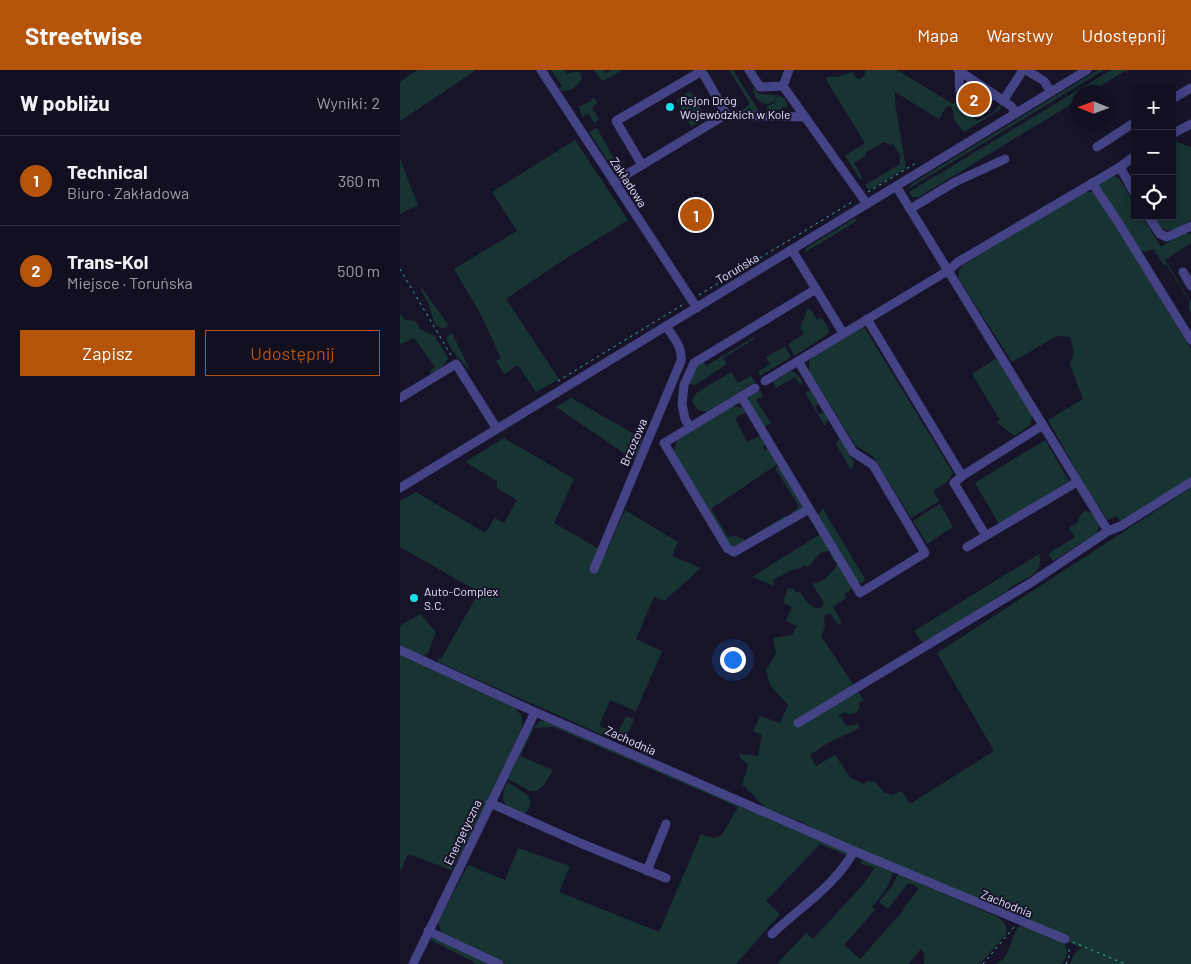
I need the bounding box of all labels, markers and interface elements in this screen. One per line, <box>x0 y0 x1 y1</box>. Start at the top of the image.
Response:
text: Streetwise <box>25 21 142 50</box>
text: Mapa <box>917 24 958 46</box>
text: Warstwy <box>986 24 1054 46</box>
text: Udostępnij <box>1082 24 1166 46</box>
pin: 2 <box>958 80 990 118</box>
north arrow <box>1071 85 1116 130</box>
map controls <box>1131 85 1176 220</box>
button: + <box>1131 85 1176 130</box>
text: W pobliżu <box>20 90 110 115</box>
text: Wyniki: 2 <box>317 93 380 112</box>
place label: Rejon Dróg Wojewódzkich w Kole <box>680 93 791 121</box>
marker: Rejon Dróg Wojewódzkich w Kole <box>664 101 676 113</box>
button: − <box>1131 130 1176 175</box>
street label: Zakładowa <box>608 155 650 209</box>
text: Technical <box>67 160 148 183</box>
text: 1 <box>33 171 39 190</box>
text: 360 m <box>338 171 380 190</box>
button: locate <box>1131 175 1176 220</box>
text: Biuro · Zakładowa <box>67 183 189 202</box>
pin: 1 <box>680 196 712 234</box>
text: Trans-Kol <box>67 250 148 273</box>
street label: Toruńska <box>713 250 761 286</box>
text: 2 <box>32 261 40 280</box>
text: 500 m <box>337 261 380 280</box>
text: Miejsce · Toruńska <box>67 273 193 292</box>
button: Zapisz <box>20 330 195 376</box>
button: Udostępnij <box>205 330 380 376</box>
street label: Brzozowa <box>617 416 649 468</box>
place label: Auto-Complex S.C. <box>424 584 499 612</box>
marker: Auto-Complex S.C. <box>408 592 420 604</box>
your location <box>720 647 746 673</box>
street label: Zachodnia <box>603 723 659 757</box>
street label: Energetyczna <box>440 797 484 867</box>
street label: Zachodnia <box>979 886 1035 920</box>

